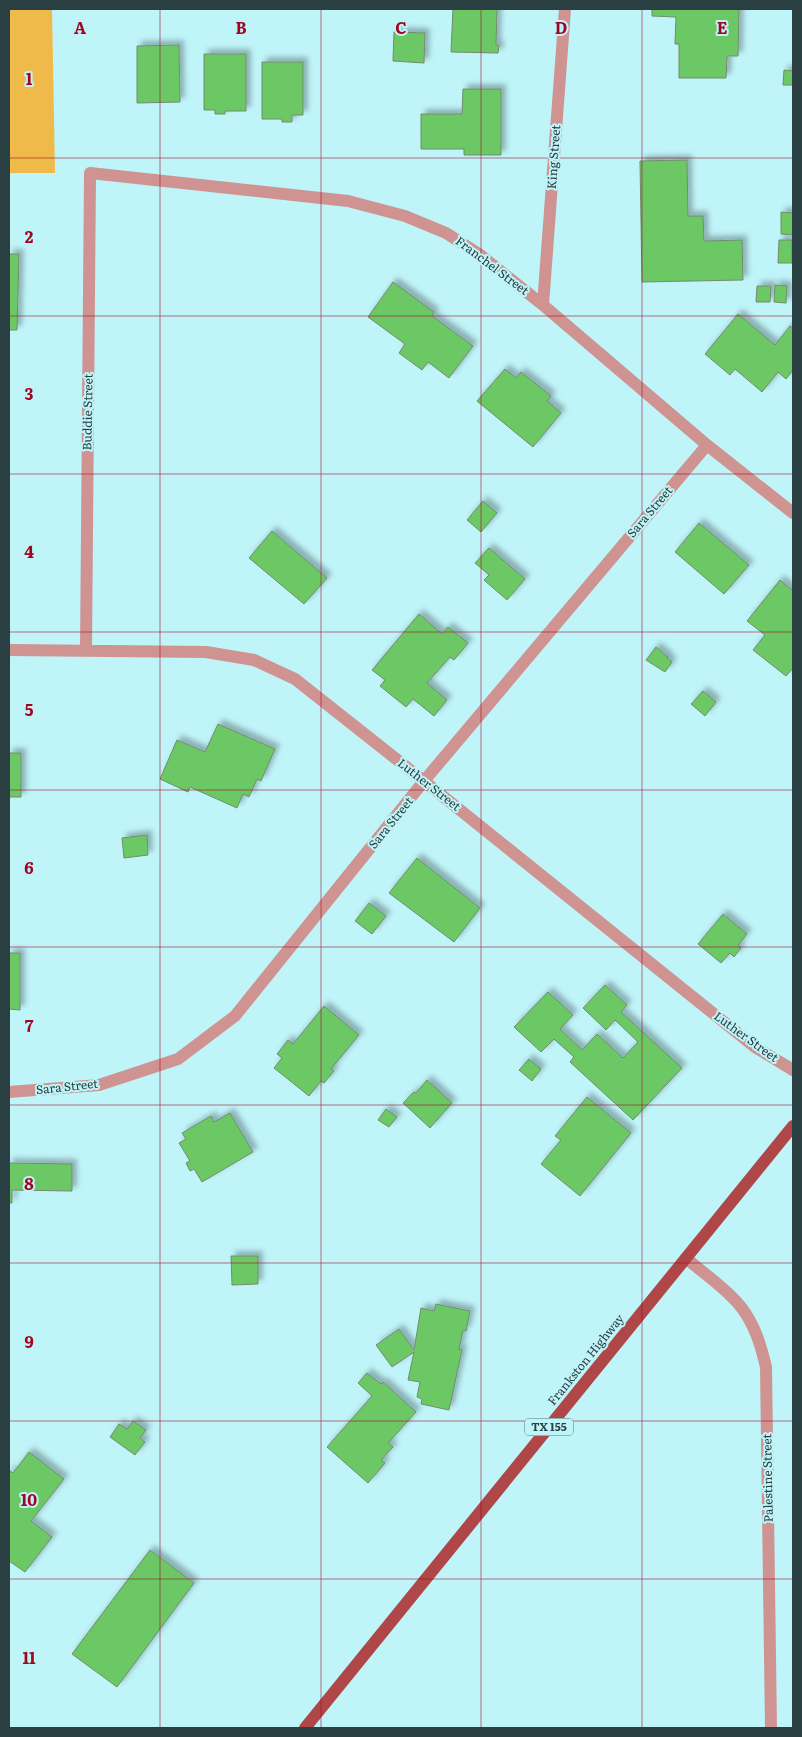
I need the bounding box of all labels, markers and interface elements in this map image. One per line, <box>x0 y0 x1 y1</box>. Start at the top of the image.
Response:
text: A <box>74 15 86 39</box>
text: B <box>235 15 247 39</box>
text: C <box>395 15 407 39</box>
text: D <box>555 15 567 39</box>
text: E <box>717 15 728 39</box>
text: 1 <box>26 66 33 90</box>
street label: King Street <box>542 124 564 190</box>
text: 2 <box>25 224 34 248</box>
street label: Franchel Street <box>452 232 533 299</box>
street label: Buddie Street <box>77 373 97 451</box>
text: 3 <box>25 381 34 405</box>
street label: Sara Street <box>622 482 676 541</box>
text: 4 <box>24 539 34 563</box>
text: 5 <box>25 697 34 721</box>
street label: Luther Street <box>394 754 465 815</box>
street label: Sara Street <box>364 792 417 852</box>
text: 6 <box>24 855 34 879</box>
street label: Luther Street <box>711 1007 783 1066</box>
text: 7 <box>25 1013 34 1037</box>
street label: Sara Street <box>35 1074 99 1098</box>
text: 8 <box>24 1171 34 1195</box>
street label: Frankston Highway <box>543 1310 628 1409</box>
text: 9 <box>24 1329 34 1353</box>
road number: TX 155 <box>525 1418 573 1435</box>
street label: Palestine Street <box>757 1433 777 1522</box>
text: 10 <box>21 1487 37 1511</box>
text: 11 <box>22 1645 36 1669</box>

